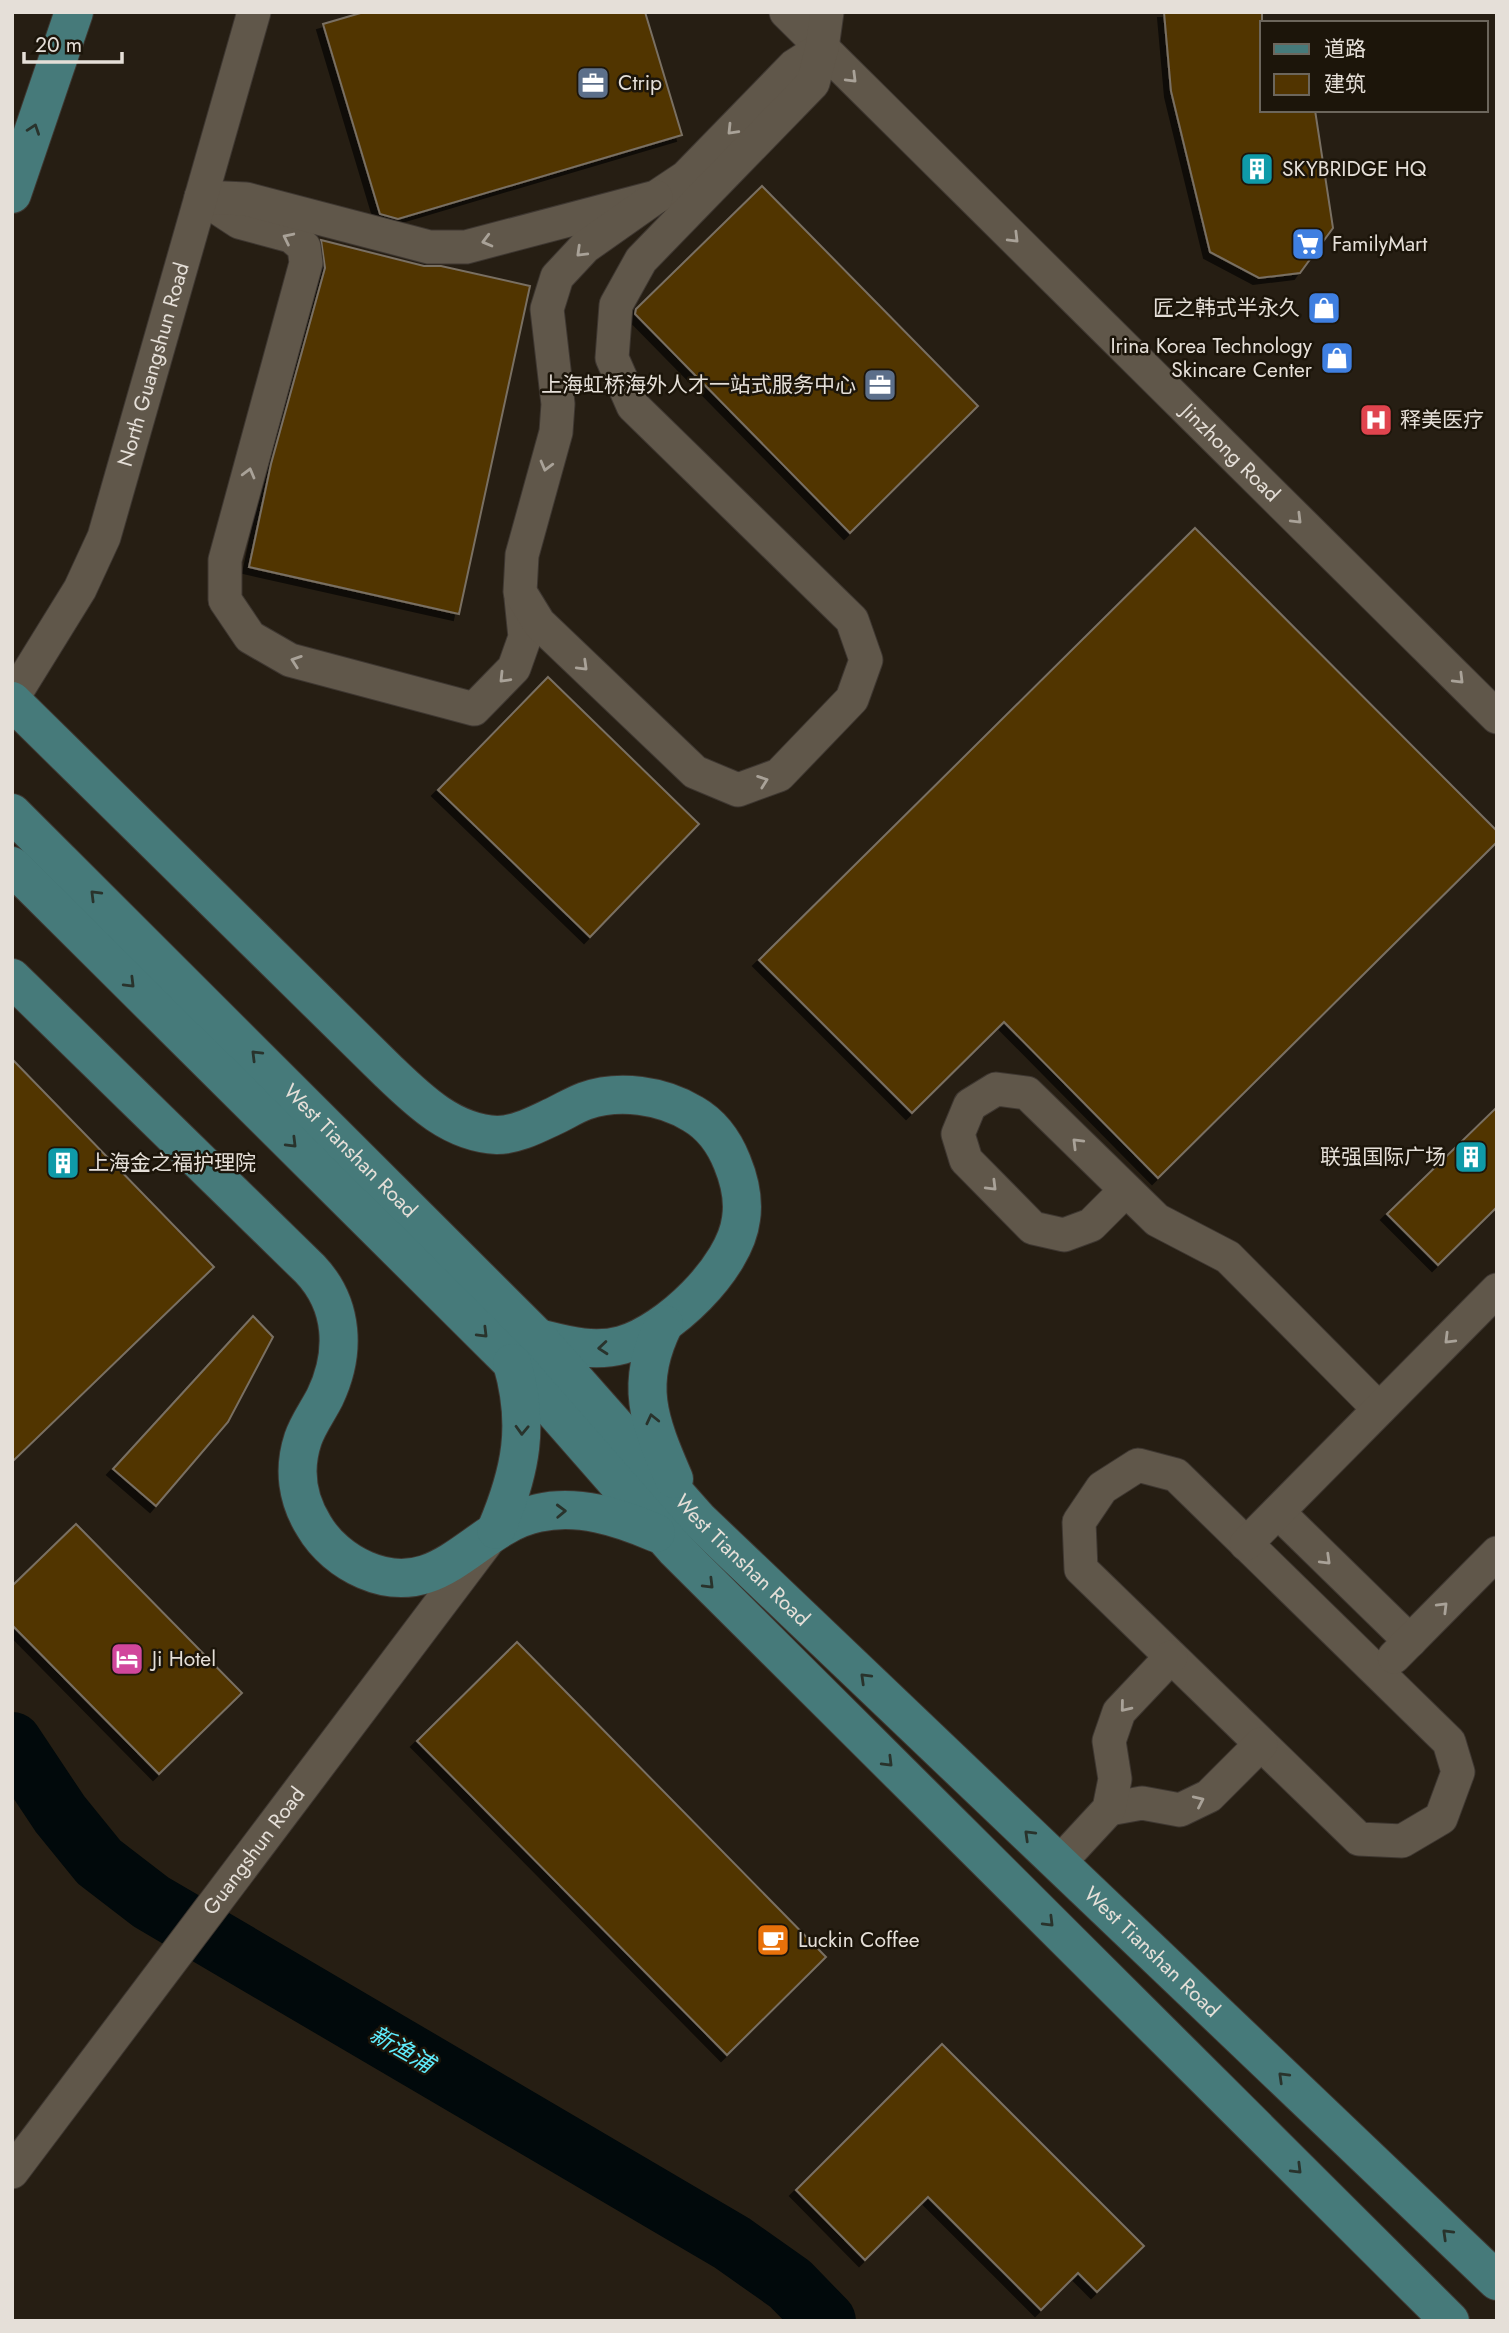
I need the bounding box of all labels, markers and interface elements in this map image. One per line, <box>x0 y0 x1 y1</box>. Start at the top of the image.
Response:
scale bar <box>24 21 122 65</box>
legend <box>1260 21 1488 112</box>
text: 20 m <box>35 30 82 60</box>
text: 道路 <box>1324 34 1366 64</box>
office icon: Ctrip <box>574 64 612 102</box>
place label: Ctrip <box>618 68 662 98</box>
one-way arrow <box>844 69 857 82</box>
text: 建筑 <box>1324 69 1366 99</box>
one-way arrow <box>727 122 740 135</box>
one-way arrow <box>26 124 40 136</box>
building icon: SKYBRIDGE HQ <box>1238 150 1276 188</box>
place label: SKYBRIDGE HQ <box>1282 154 1427 184</box>
supermarket icon: FamilyMart <box>1289 225 1327 263</box>
one-way arrow <box>1005 229 1018 242</box>
place label: FamilyMart <box>1332 229 1427 259</box>
one-way arrow <box>283 232 295 246</box>
one-way arrow <box>481 233 493 247</box>
one-way arrow <box>576 243 589 256</box>
street label: North Guangshun Road <box>110 259 197 470</box>
shop icon: 匠之韩式半永久 <box>1305 289 1343 327</box>
place label: 匠之韩式半永久 <box>1153 293 1300 323</box>
place label: Irina Korea Technology Skincare Center <box>1110 331 1313 385</box>
shop icon: Irina Korea Technology Skincare Center <box>1318 339 1356 377</box>
office icon: 上海虹桥海外人才一站式服务中心 <box>861 366 899 404</box>
place label: 上海虹桥海外人才一站式服务中心 <box>541 370 856 400</box>
street label: Jinzhong Road <box>1172 395 1287 509</box>
hospital icon: 释美医疗 <box>1357 401 1395 439</box>
place label: 释美医疗 <box>1400 405 1484 435</box>
one-way arrow <box>540 460 555 472</box>
one-way arrow <box>241 467 255 479</box>
one-way arrow <box>1289 510 1302 523</box>
one-way arrow <box>291 655 303 669</box>
one-way arrow <box>575 657 588 670</box>
one-way arrow <box>500 670 513 683</box>
one-way arrow <box>1450 670 1463 683</box>
one-way arrow <box>757 775 769 789</box>
one-way arrow <box>90 890 103 903</box>
one-way arrow <box>122 974 135 987</box>
one-way arrow <box>251 1051 264 1064</box>
street label: West Tianshan Road <box>277 1077 424 1224</box>
one-way arrow <box>283 1135 296 1148</box>
building icon: 联强国际广场 <box>1452 1138 1490 1176</box>
one-way arrow <box>1073 1139 1085 1151</box>
place label: 联强国际广场 <box>1320 1142 1446 1172</box>
building icon: 上海金之福护理院 <box>44 1144 82 1182</box>
place label: 上海金之福护理院 <box>88 1148 256 1178</box>
one-way arrow <box>983 1177 996 1190</box>
one-way arrow <box>474 1325 487 1338</box>
one-way arrow <box>1444 1331 1457 1344</box>
one-way arrow <box>598 1340 609 1355</box>
one-way arrow <box>646 1413 660 1425</box>
one-way arrow <box>515 1425 530 1436</box>
street label: West Tianshan Road <box>668 1487 816 1633</box>
one-way arrow <box>556 1504 567 1519</box>
one-way arrow <box>1318 1551 1331 1564</box>
one-way arrow <box>701 1576 714 1589</box>
one-way arrow <box>1435 1603 1448 1616</box>
hotel icon: Ji Hotel <box>108 1640 146 1678</box>
place label: Ji Hotel <box>149 1644 216 1674</box>
one-way arrow <box>860 1674 873 1687</box>
one-way arrow <box>1121 1699 1134 1711</box>
one-way arrow <box>880 1753 893 1766</box>
street label: Guangshun Road <box>196 1781 312 1921</box>
one-way arrow <box>1192 1795 1204 1809</box>
one-way arrow <box>1025 1831 1038 1844</box>
street label: West Tianshan Road <box>1077 1879 1227 2024</box>
one-way arrow <box>1041 1914 1054 1927</box>
cafe icon: Luckin Coffee <box>754 1921 792 1959</box>
place label: Luckin Coffee <box>798 1925 920 1955</box>
water label: 新渔浦 <box>364 2017 444 2083</box>
one-way arrow <box>1278 2072 1291 2085</box>
one-way arrow <box>1289 2161 1302 2174</box>
one-way arrow <box>1442 2229 1455 2242</box>

